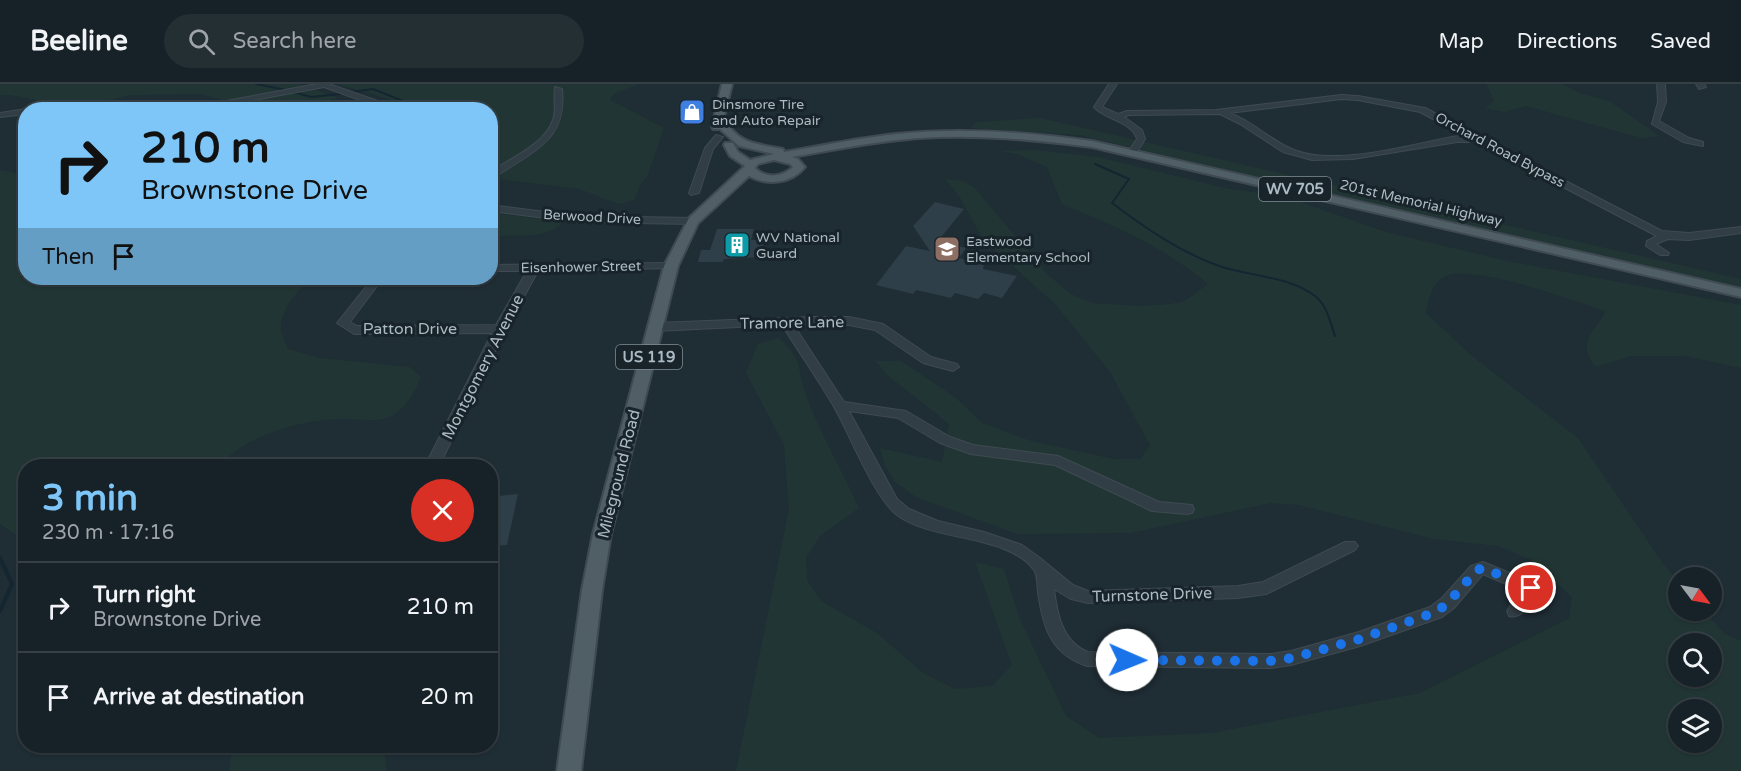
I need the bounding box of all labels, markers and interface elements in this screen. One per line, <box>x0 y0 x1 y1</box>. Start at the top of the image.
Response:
search box <box>164 14 584 68</box>
text: Beeline <box>30 24 128 58</box>
icon: search <box>185 25 218 58</box>
text: Search here <box>233 28 357 54</box>
text: Map <box>1438 29 1484 54</box>
text: Directions <box>1517 29 1617 54</box>
text: Saved <box>1650 29 1711 54</box>
place label: Dinsmore Tire and Auto Repair <box>712 96 821 129</box>
shop icon: Dinsmore Tire and Auto Repair <box>677 97 707 127</box>
street label: Orchard Road Bypass <box>1432 109 1568 191</box>
text: 210 m <box>141 123 270 174</box>
icon: right <box>42 126 120 204</box>
text: Brownstone Drive <box>141 174 368 207</box>
street label: 201st Memorial Highway <box>1338 176 1504 230</box>
road number: WV 705 <box>1259 177 1331 201</box>
street label: Berwood Drive <box>543 206 641 228</box>
place label: WV National Guard <box>756 229 840 262</box>
building icon: WV National Guard <box>722 230 752 260</box>
place label: Eastwood Elementary School <box>966 233 1090 266</box>
school or university icon: Eastwood Elementary School <box>932 234 962 264</box>
icon: arrive <box>107 240 140 273</box>
text: Then <box>42 244 95 270</box>
street label: Eisenhower Street <box>521 257 642 277</box>
street label: Montgomery Avenue <box>438 291 528 443</box>
street label: Tramore Lane <box>740 312 844 334</box>
street label: Patton Drive <box>363 319 457 339</box>
road number: US 119 <box>616 345 682 369</box>
street label: Mileground Road <box>593 408 645 540</box>
text: 3 min <box>42 477 138 520</box>
button: close <box>411 479 474 542</box>
text: 230 m · 17:16 <box>42 521 174 545</box>
pin <box>1505 562 1556 613</box>
north arrow <box>1668 567 1722 621</box>
map controls <box>1668 567 1722 753</box>
icon: arrive <box>1514 571 1547 604</box>
text: Turn right <box>93 582 195 608</box>
street label: Turnstone Drive <box>1092 583 1212 607</box>
icon: right <box>42 591 75 624</box>
text: 210 m <box>407 594 474 620</box>
text: Brownstone Drive <box>93 608 261 632</box>
position arrow <box>1095 628 1159 692</box>
button: search <box>1668 633 1722 687</box>
icon: arrive <box>42 681 75 714</box>
text: Arrive at destination <box>93 684 304 710</box>
text: 20 m <box>420 684 474 710</box>
button: layers <box>1668 699 1722 753</box>

